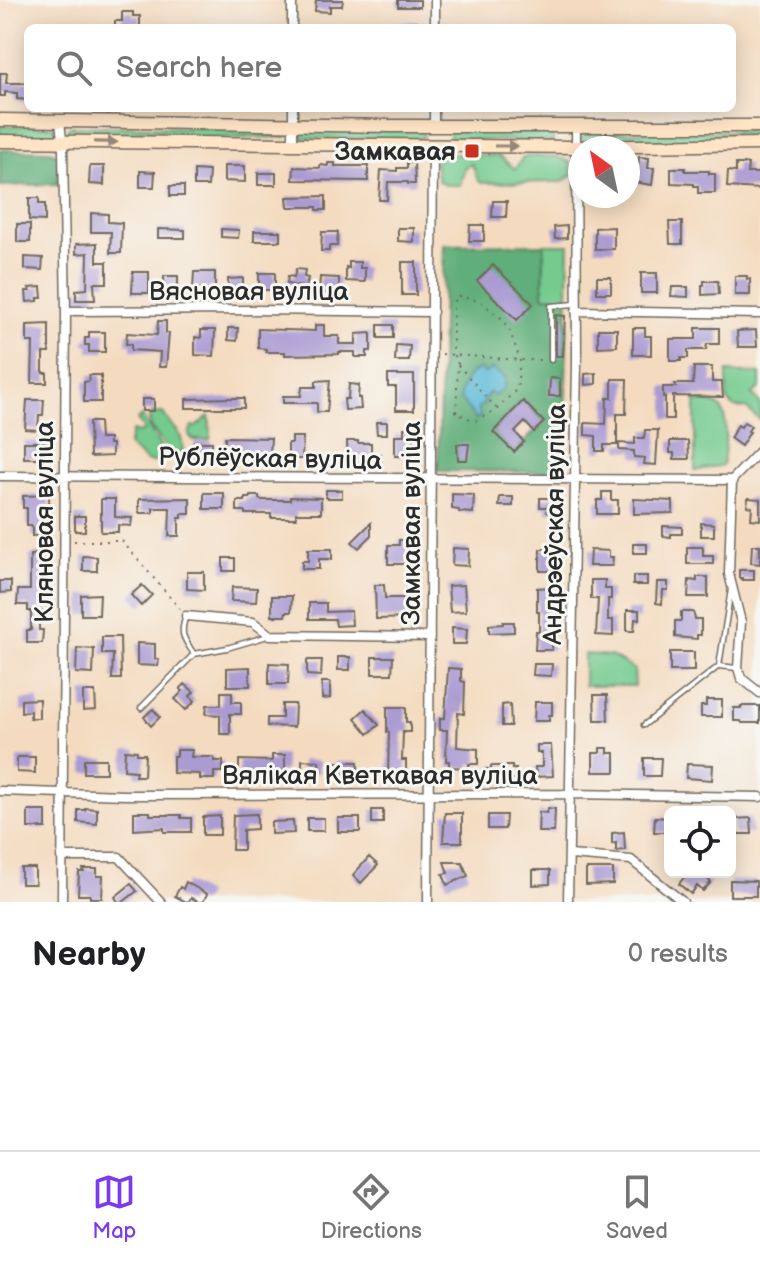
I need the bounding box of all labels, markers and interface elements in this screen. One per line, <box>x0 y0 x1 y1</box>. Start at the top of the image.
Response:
search box <box>24 24 736 112</box>
icon: search <box>52 46 96 90</box>
text: Search here <box>116 50 282 86</box>
one-way arrow <box>94 136 119 148</box>
north arrow <box>568 136 640 208</box>
place label: Замкавая <box>334 137 456 168</box>
one-way arrow <box>494 140 519 152</box>
marker: Замкавая <box>463 142 481 160</box>
street label: Вясновая вуліца <box>149 277 349 308</box>
street label: Андрэеўская вуліца <box>538 403 573 646</box>
street label: Кляновая вуліца <box>30 421 61 623</box>
street label: Замкавая вуліца <box>397 421 428 625</box>
street label: Рублёўская вуліца <box>158 442 382 477</box>
street label: Вялікая Кветкавая вуліца <box>222 761 538 792</box>
map controls <box>664 806 736 878</box>
button: locate <box>664 806 736 878</box>
text: Nearby <box>32 934 146 975</box>
text: 0 results <box>628 939 728 970</box>
tab: Map <box>92 1170 136 1245</box>
tab: Directions <box>321 1170 422 1245</box>
tab: Saved <box>606 1170 668 1245</box>

